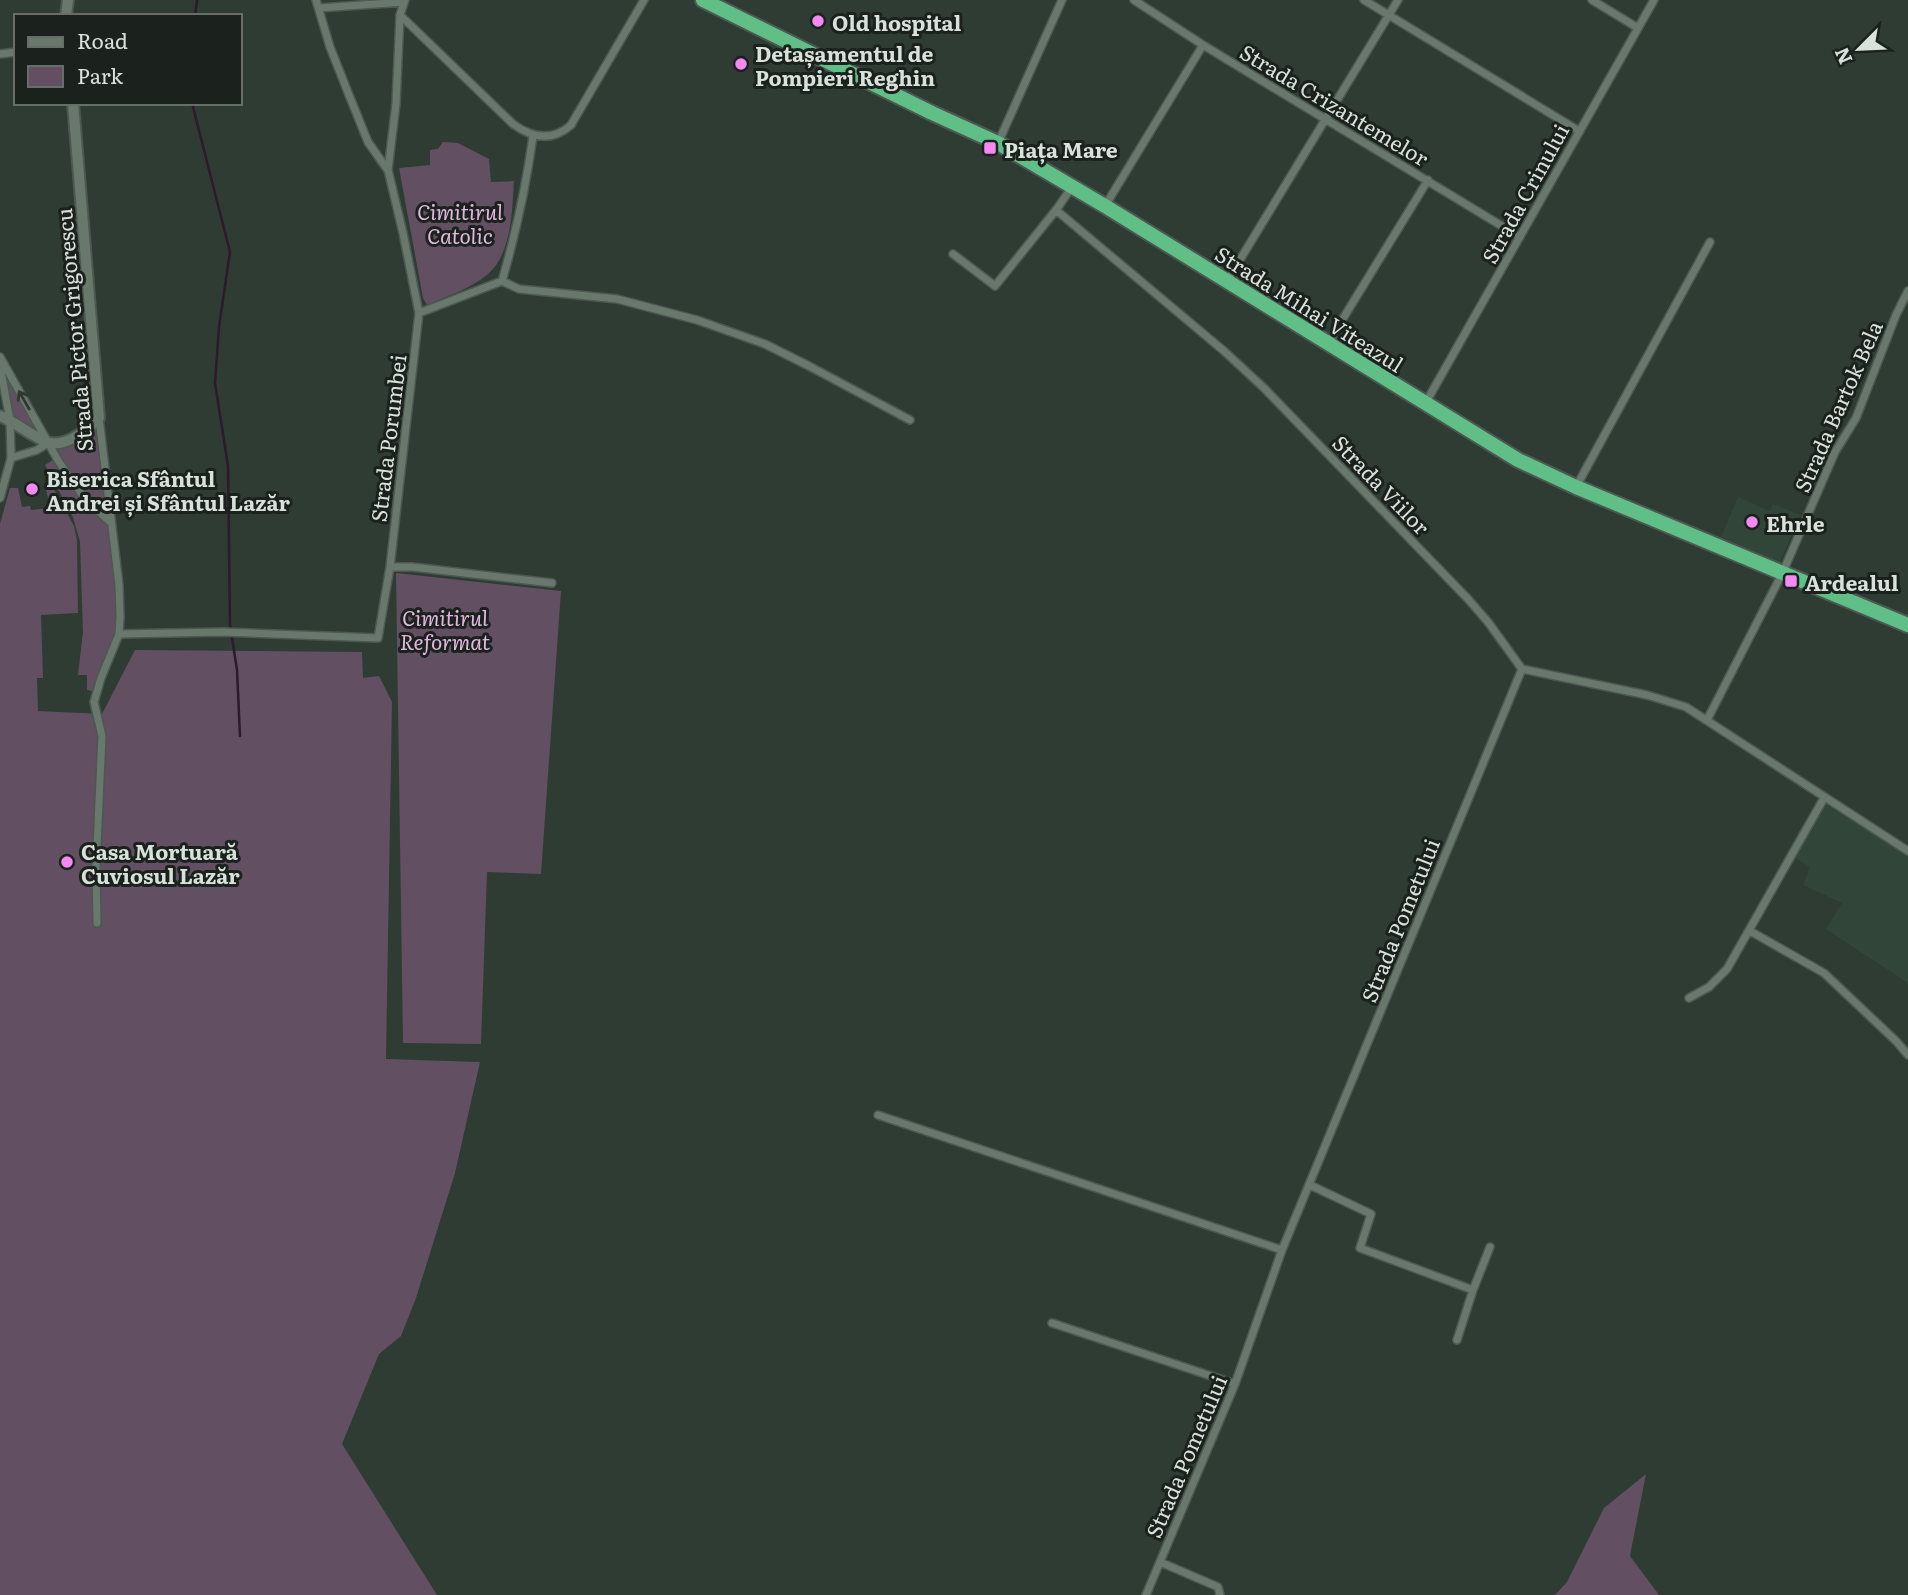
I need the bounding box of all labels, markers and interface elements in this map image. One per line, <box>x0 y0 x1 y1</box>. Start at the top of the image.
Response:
place label: Old hospital <box>832 6 962 37</box>
marker: Old hospital <box>810 13 826 29</box>
legend <box>14 14 242 105</box>
north arrow <box>1824 14 1894 84</box>
text: Road <box>77 24 128 55</box>
street label: Strada Crizantemelor <box>1235 35 1435 173</box>
place label: Detașamentul de Pompieri Reghin <box>755 37 935 92</box>
text: N <box>1827 43 1859 69</box>
marker: Detașamentul de Pompieri Reghin <box>733 56 749 72</box>
text: Park <box>77 59 123 90</box>
street label: Strada Crinului <box>1473 118 1575 268</box>
place label: Piața Mare <box>1004 133 1118 165</box>
marker: Piața Mare <box>982 140 998 156</box>
park label: Cimitirul Catolic <box>417 195 503 250</box>
street label: Strada Pictor Grigorescu <box>47 207 99 453</box>
street label: Strada Mihai Viteazul <box>1210 237 1410 379</box>
street label: Strada Bartok Bela <box>1785 315 1889 497</box>
street label: Strada Porumbei <box>361 353 413 523</box>
one-way arrow <box>17 390 30 411</box>
street label: Strada Viilor <box>1326 427 1438 541</box>
place label: Biserica Sfântul Andrei și Sfântul Lazăr <box>46 462 291 518</box>
marker: Biserica Sfântul Andrei și Sfântul Lazăr <box>24 481 40 497</box>
place label: Ehrle <box>1766 507 1825 538</box>
marker: Ehrle <box>1744 514 1760 530</box>
place label: Ardealul <box>1805 566 1899 597</box>
marker: Ardealul <box>1783 573 1799 589</box>
park label: Cimitirul Reformat <box>400 601 491 656</box>
street label: Strada Pometului <box>1352 833 1446 1007</box>
place label: Casa Mortuară Cuviosul Lazăr <box>81 835 240 890</box>
marker: Casa Mortuară Cuviosul Lazăr <box>59 854 75 870</box>
street label: Strada Pometului <box>1137 1370 1233 1542</box>

